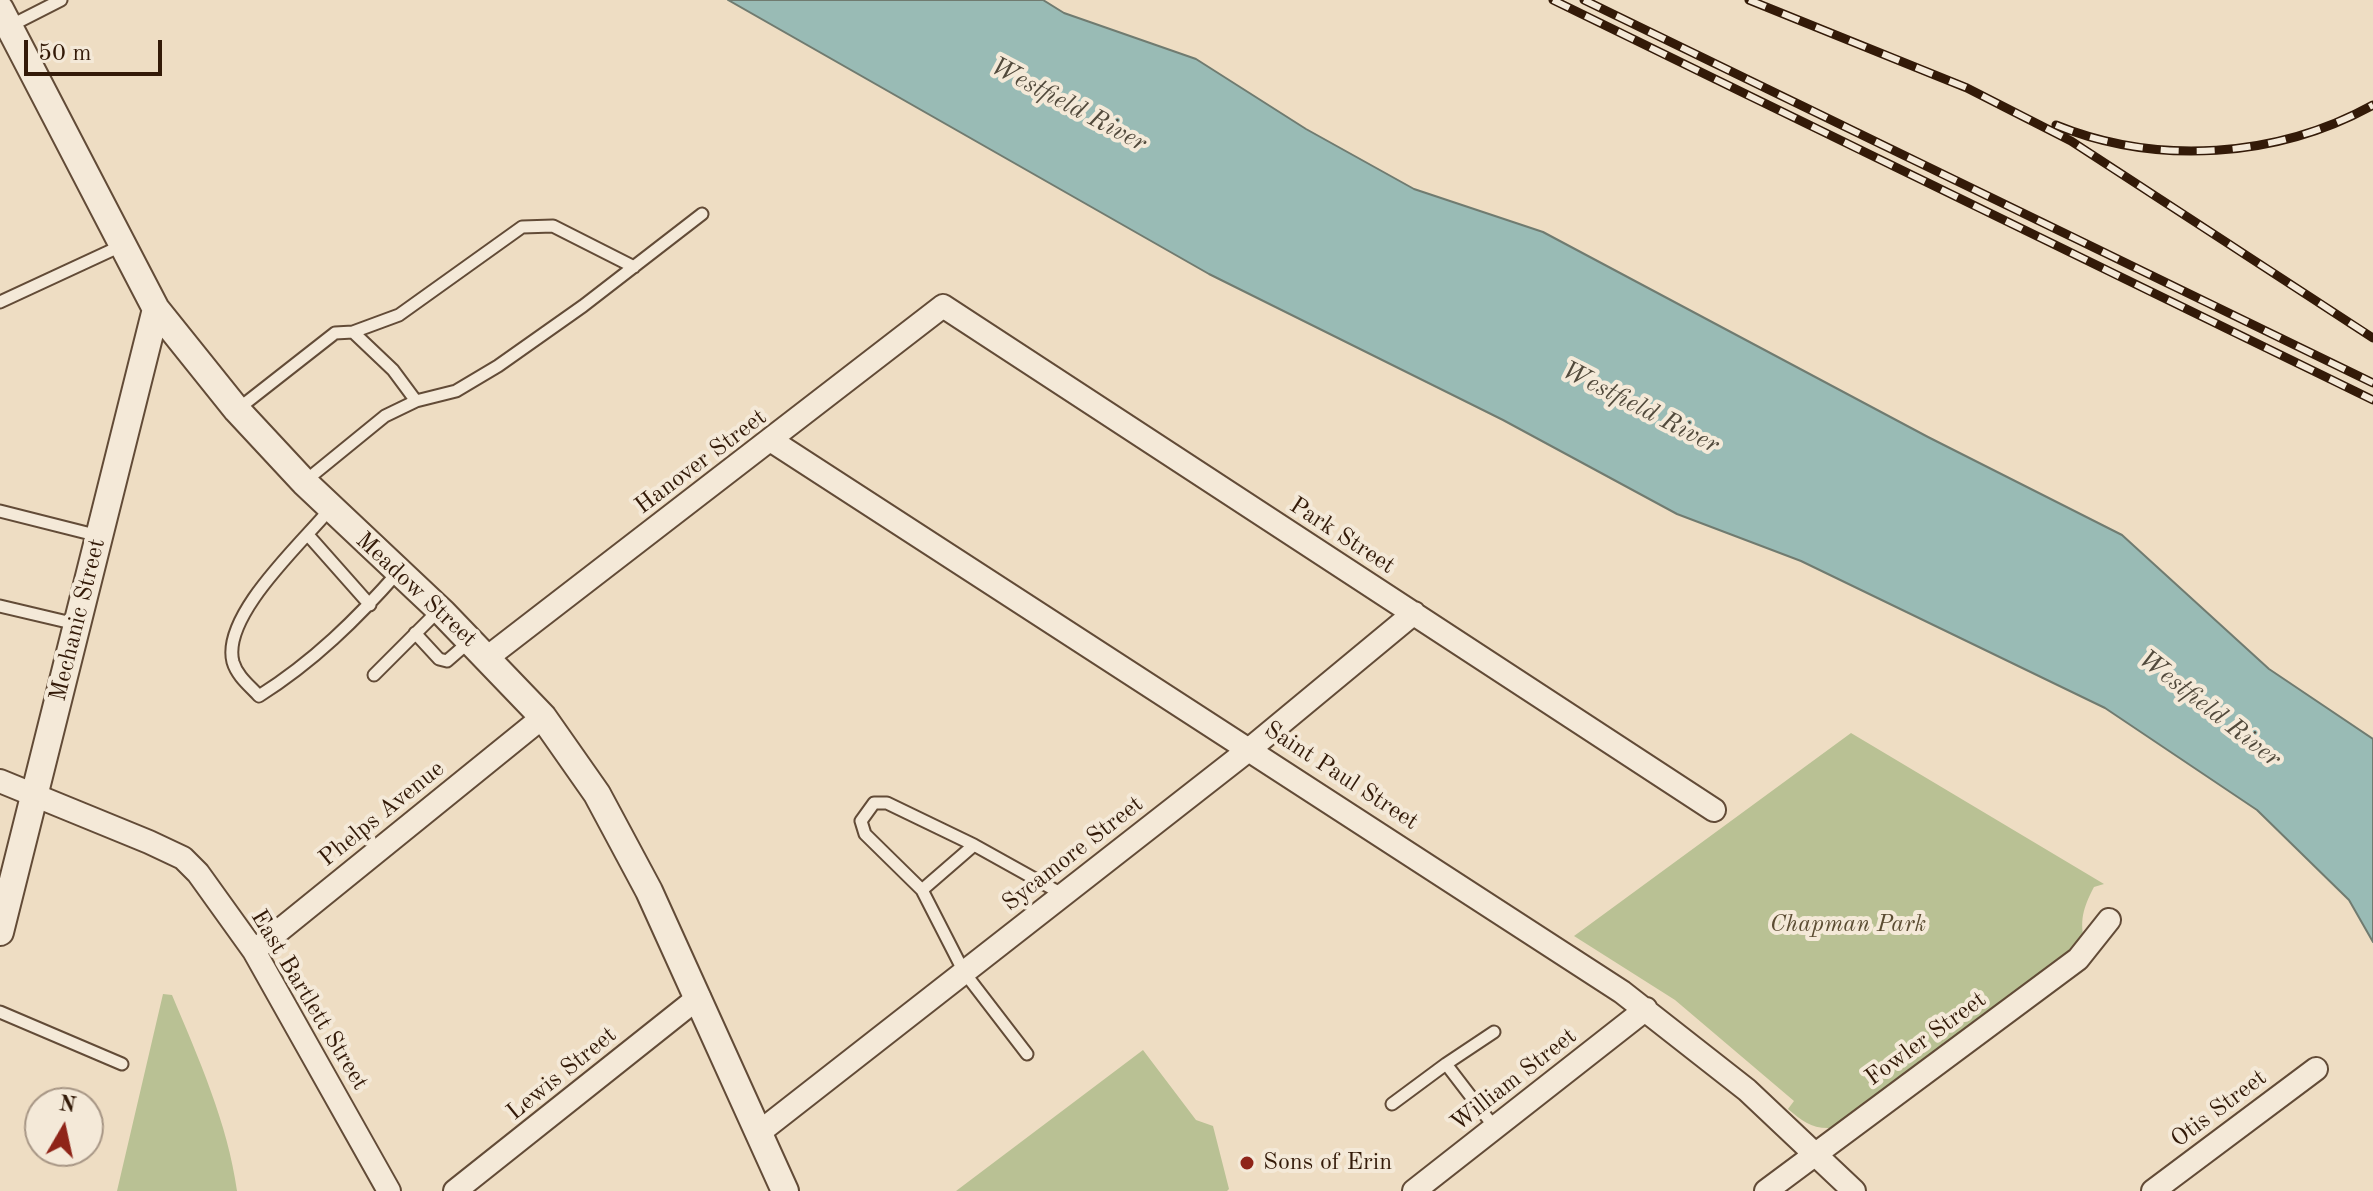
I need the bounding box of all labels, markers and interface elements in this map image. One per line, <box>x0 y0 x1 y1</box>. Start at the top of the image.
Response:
scale bar <box>28 24 166 74</box>
text: 50 m <box>38 42 92 66</box>
water label: Westfield River <box>984 51 1152 159</box>
water label: Westfield River <box>1556 355 1724 461</box>
street label: Hanover Street <box>629 403 773 521</box>
street label: Park Street <box>1284 491 1400 581</box>
street label: Meadow Street <box>349 526 483 654</box>
street label: Mechanic Street <box>44 536 112 704</box>
water label: Westfield River <box>2131 643 2287 775</box>
street label: Saint Paul Street <box>1259 715 1423 837</box>
street label: Phelps Avenue <box>314 755 450 873</box>
street label: Sycamore Street <box>997 790 1149 918</box>
street label: East Bartlett Street <box>244 905 374 1095</box>
park label: Chapman Park <box>1770 911 1926 939</box>
street label: Fowler Street <box>1860 986 1992 1092</box>
street label: Lewis Street <box>501 1021 623 1127</box>
street label: William Street <box>1445 1022 1583 1138</box>
street label: Otis Street <box>2165 1064 2273 1154</box>
north arrow <box>24 1087 104 1167</box>
text: N <box>57 1093 77 1117</box>
place label: Sons of Erin <box>1263 1149 1392 1177</box>
marker: Sons of Erin <box>1238 1154 1256 1172</box>

